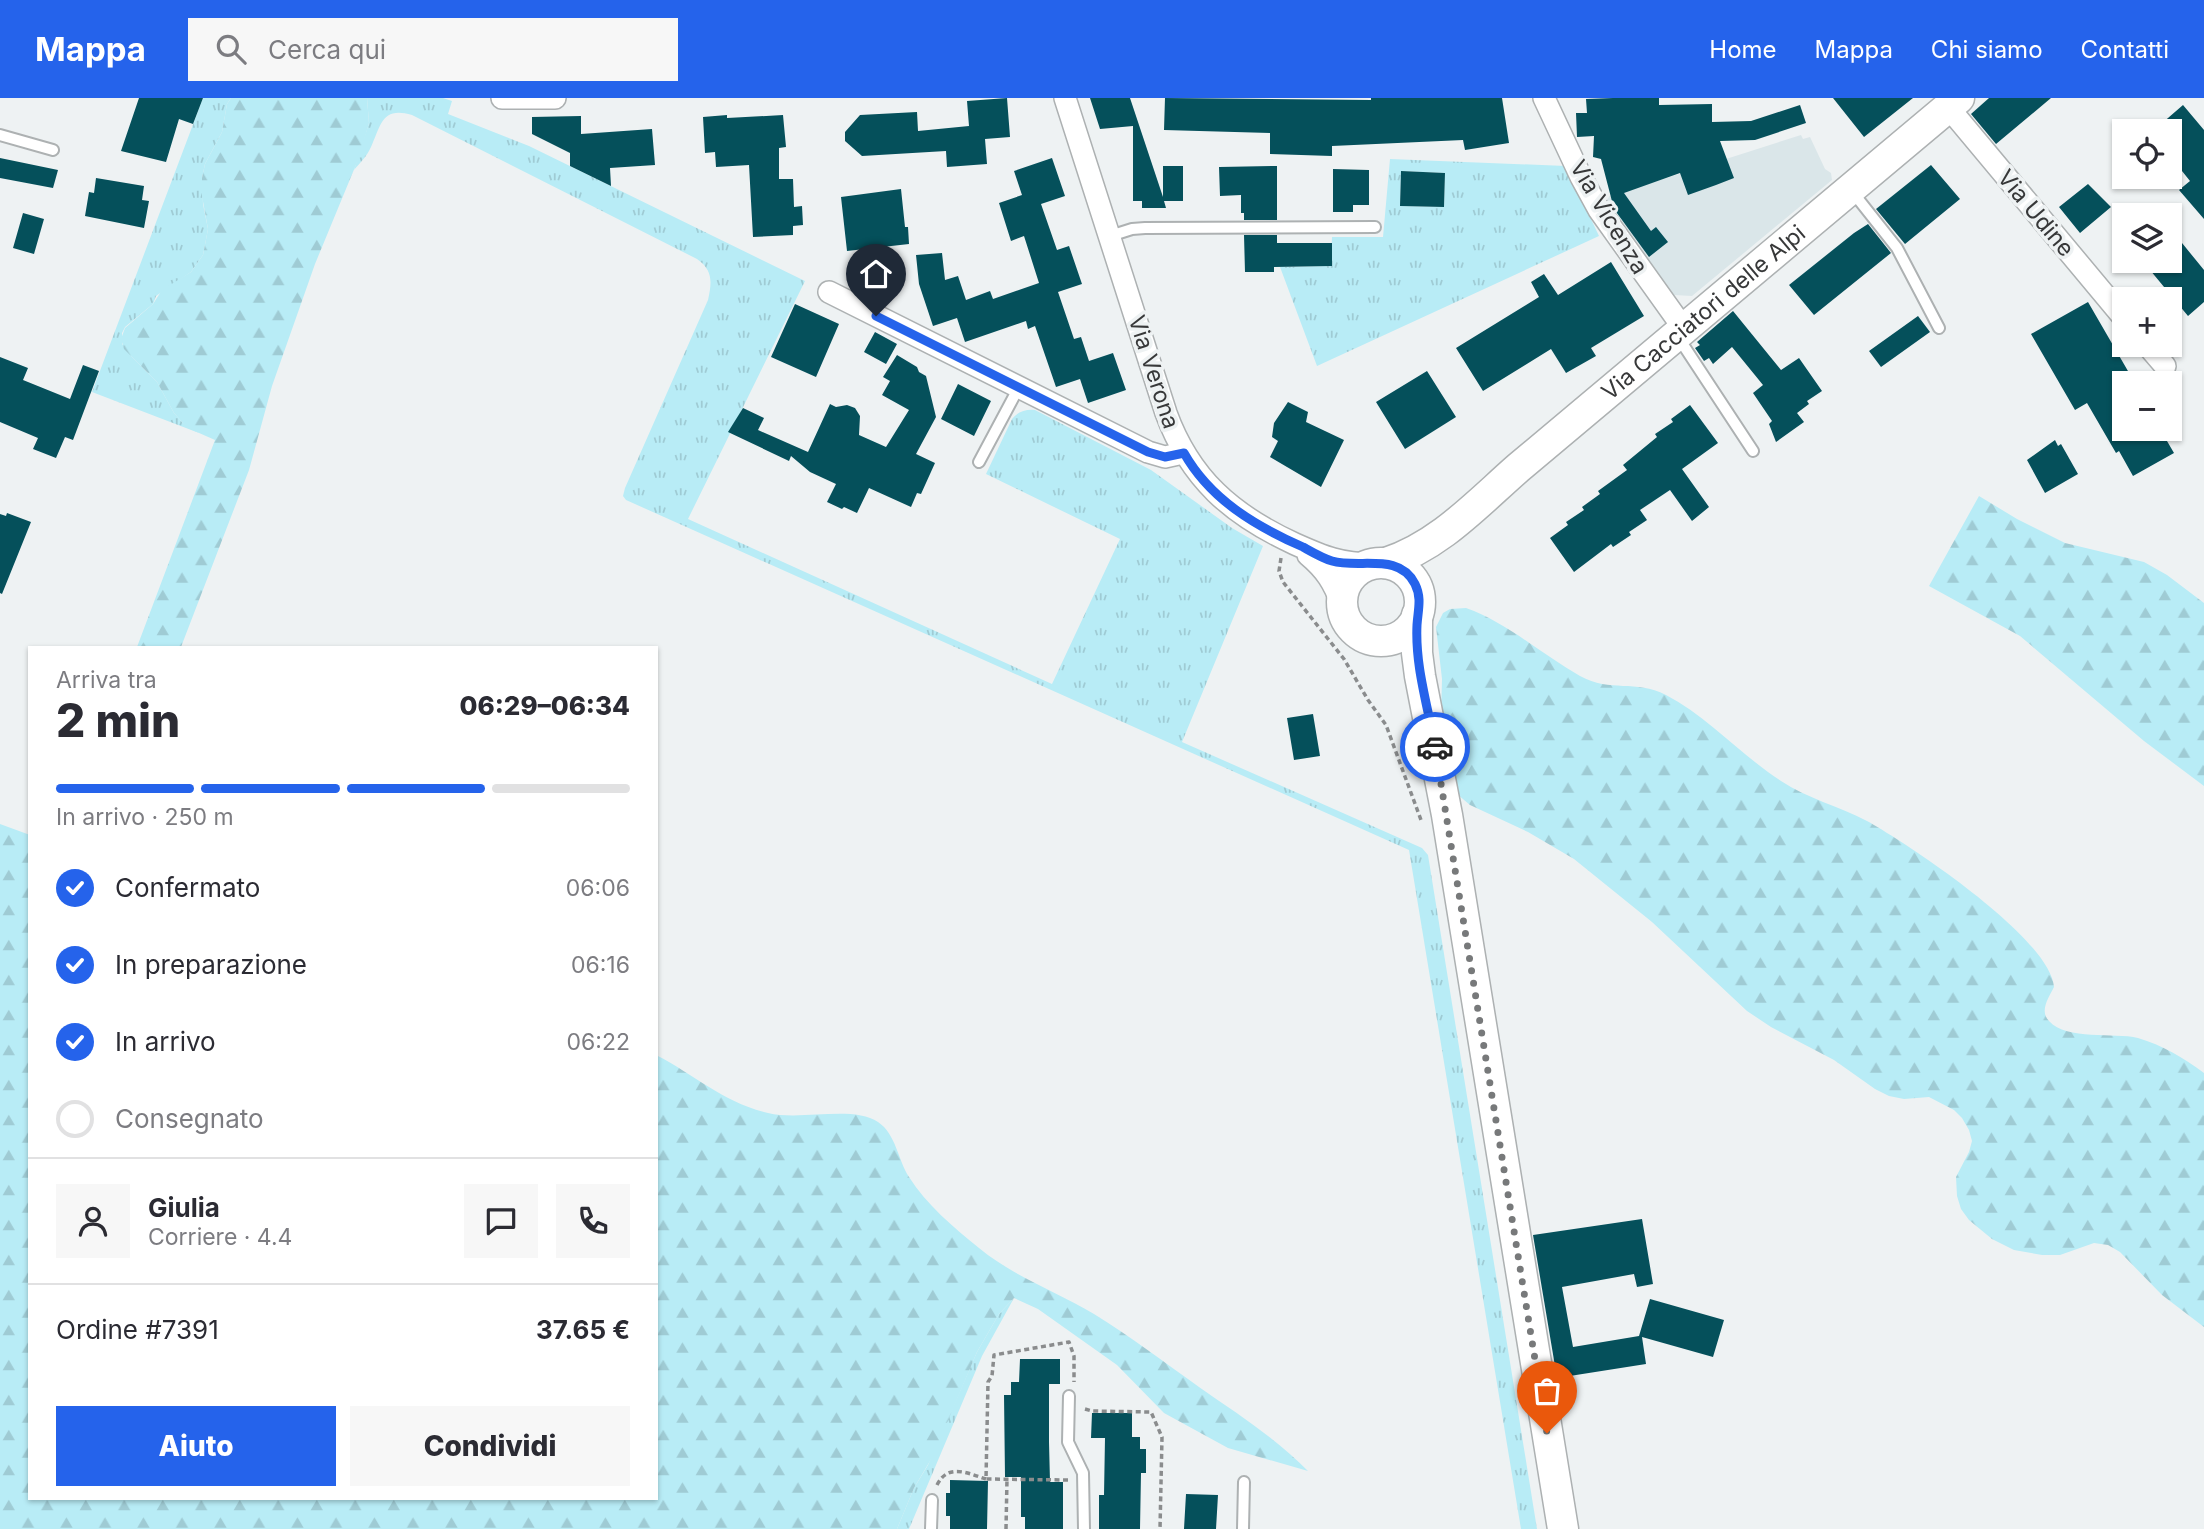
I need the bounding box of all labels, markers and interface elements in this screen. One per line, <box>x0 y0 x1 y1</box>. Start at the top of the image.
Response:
search box <box>188 18 678 81</box>
text: Mappa <box>35 29 146 69</box>
icon: search <box>212 30 250 68</box>
text: Cerca qui <box>268 34 386 65</box>
text: Home <box>1709 35 1777 64</box>
text: Mappa <box>1815 35 1893 64</box>
text: Chi siamo <box>1931 35 2043 64</box>
text: Contatti <box>2081 35 2169 64</box>
map controls <box>2112 119 2182 441</box>
button: locate <box>2112 119 2182 189</box>
street label: Via Vicenza <box>1564 155 1654 279</box>
street label: Via Udine <box>1992 164 2080 262</box>
button: layers <box>2112 203 2182 273</box>
street label: Via Cacciatori delle Alpi <box>1596 219 1811 406</box>
pin <box>846 244 906 316</box>
icon: home <box>857 255 895 293</box>
button: + <box>2112 287 2182 357</box>
street label: Via Verona <box>1123 312 1185 432</box>
button: − <box>2112 371 2182 441</box>
text: Arriva tra <box>56 666 157 694</box>
text: 06:29–06:34 <box>460 690 630 721</box>
text: 2 min <box>56 692 180 748</box>
courier <box>1400 712 1470 782</box>
icon: car <box>1416 728 1454 766</box>
text: In arrivo · 250 m <box>56 803 234 831</box>
icon: check <box>56 869 94 907</box>
text: Confermato <box>115 872 260 903</box>
text: 06:06 <box>566 874 630 902</box>
icon: check <box>56 946 94 984</box>
text: In preparazione <box>115 949 307 980</box>
text: 06:16 <box>571 951 630 979</box>
icon: check <box>56 1023 94 1061</box>
text: In arrivo <box>115 1026 216 1057</box>
text: 06:22 <box>567 1028 630 1056</box>
text: Consegnato <box>115 1103 264 1134</box>
button: person <box>56 1184 130 1258</box>
button: chat <box>464 1184 538 1258</box>
button: phone <box>556 1184 630 1258</box>
text: Giulia <box>148 1192 220 1223</box>
text: Corriere · 4.4 <box>148 1223 292 1251</box>
text: Ordine #7391 <box>56 1314 219 1345</box>
text: 37.65 € <box>536 1314 630 1345</box>
pin <box>1517 1361 1577 1433</box>
icon: bag <box>1528 1372 1566 1410</box>
button: Aiuto <box>56 1406 336 1486</box>
button: Condividi <box>350 1406 630 1486</box>

